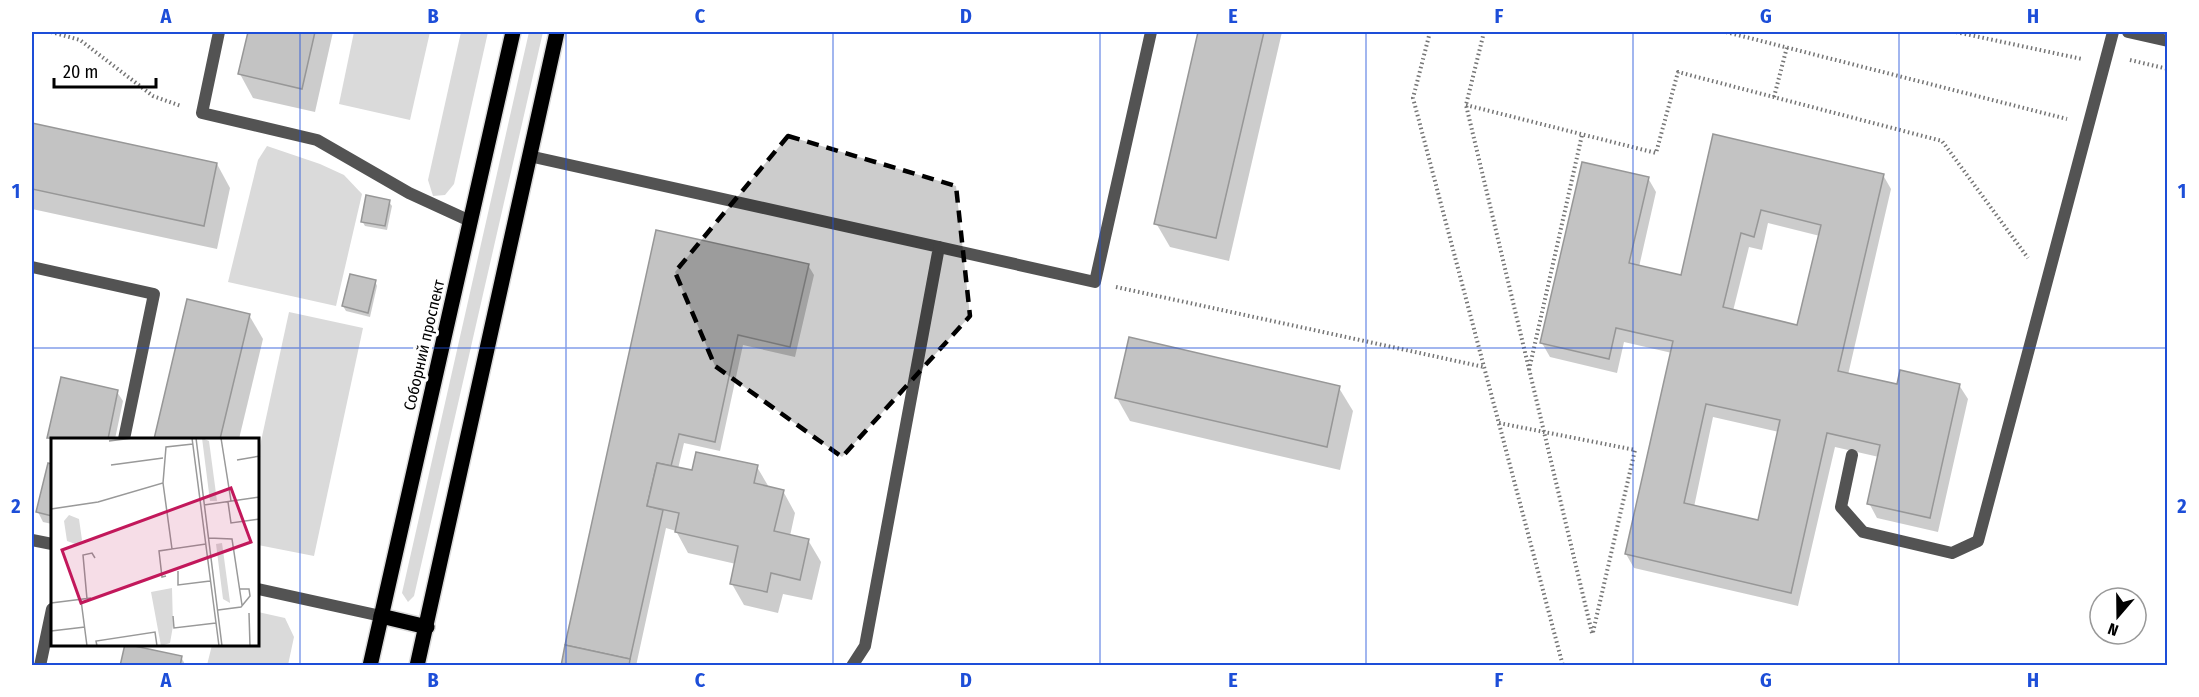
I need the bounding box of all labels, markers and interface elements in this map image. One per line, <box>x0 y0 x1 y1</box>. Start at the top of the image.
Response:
text: A <box>160 4 173 28</box>
text: B <box>427 4 439 28</box>
text: C <box>695 4 706 28</box>
text: D <box>960 4 972 28</box>
text: E <box>1228 4 1238 28</box>
text: F <box>1495 4 1504 28</box>
text: G <box>1760 4 1772 28</box>
text: H <box>2027 4 2039 28</box>
scale bar <box>54 51 156 89</box>
text: 20 m <box>63 61 98 83</box>
text: 1 <box>12 179 20 203</box>
text: 1 <box>2178 179 2186 203</box>
street label: Соборний проспект <box>400 277 448 412</box>
inset map <box>51 438 260 646</box>
text: 2 <box>10 494 21 518</box>
text: 2 <box>2176 494 2187 518</box>
north arrow <box>2088 586 2148 646</box>
text: N <box>2105 619 2121 640</box>
text: A <box>160 668 173 692</box>
text: B <box>427 668 439 692</box>
text: C <box>695 668 706 692</box>
text: D <box>960 668 972 692</box>
text: E <box>1228 668 1238 692</box>
text: F <box>1495 668 1504 692</box>
text: G <box>1760 668 1772 692</box>
text: H <box>2027 668 2039 692</box>

